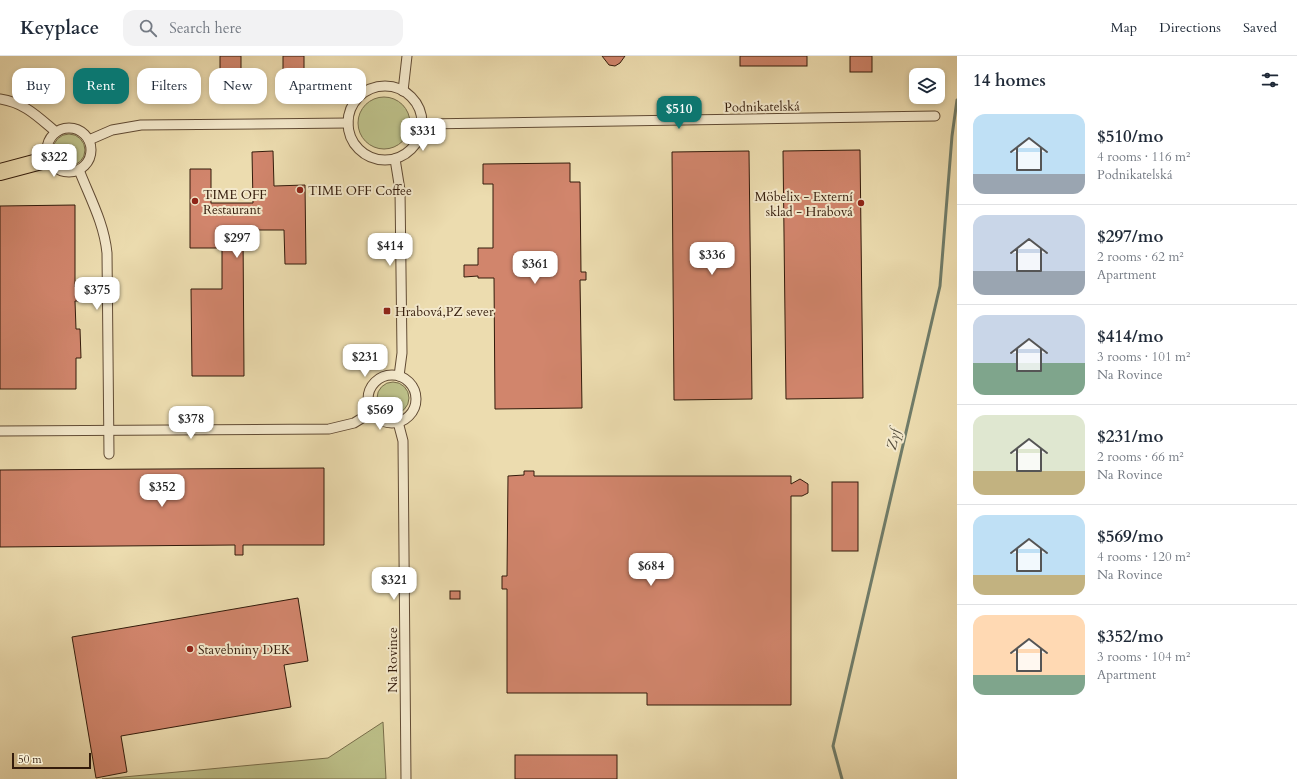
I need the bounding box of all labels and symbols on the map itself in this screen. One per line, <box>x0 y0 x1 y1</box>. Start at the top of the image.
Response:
pin: $510 <box>655 96 703 130</box>
street label: Podnikatelská <box>724 97 800 117</box>
pin: $331 <box>399 118 447 152</box>
pin: $322 <box>30 144 78 178</box>
place label: TIME OFF Coffee <box>308 182 412 200</box>
marker: TIME OFF Coffee <box>295 185 305 195</box>
place label: TIME OFF Restaurant <box>203 186 267 219</box>
place label: Möbelix - Externí sklad - Hrabová <box>754 188 853 221</box>
marker: TIME OFF Restaurant <box>190 196 200 206</box>
marker: Möbelix - Externí sklad - Hrabová <box>856 198 866 208</box>
pin: $297 <box>213 225 261 259</box>
pin: $414 <box>366 233 414 267</box>
pin: $336 <box>688 242 736 276</box>
pin: $361 <box>511 251 559 285</box>
pin: $375 <box>73 277 121 311</box>
place label: Hrabová,PZ sever <box>395 303 494 321</box>
marker: Hrabová,PZ sever <box>382 306 392 316</box>
pin: $231 <box>341 344 389 378</box>
pin: $569 <box>356 397 404 431</box>
pin: $378 <box>167 406 215 440</box>
water label: Zyf <box>882 424 906 452</box>
pin: $352 <box>138 474 186 508</box>
pin: $684 <box>627 553 675 587</box>
pin: $321 <box>370 567 418 601</box>
street label: Na Rovince <box>384 627 402 693</box>
place label: Stavebniny DEK <box>198 641 291 659</box>
marker: Stavebniny DEK <box>185 644 195 654</box>
scale bar <box>12 751 91 770</box>

